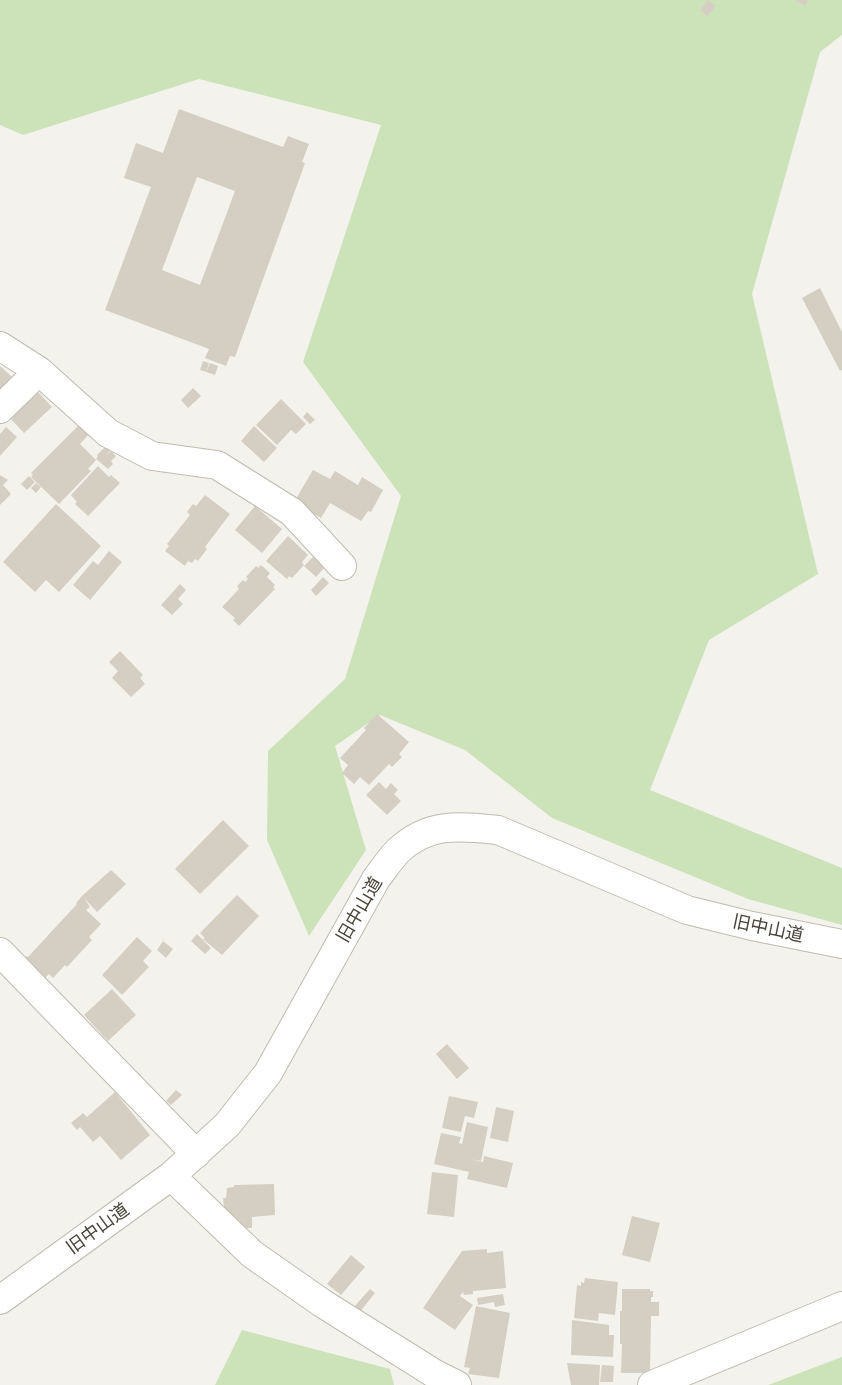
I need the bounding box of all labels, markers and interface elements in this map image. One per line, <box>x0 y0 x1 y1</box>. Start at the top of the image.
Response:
street label: 旧中山道 <box>333 873 387 947</box>
street label: 旧中山道 <box>731 911 805 947</box>
street label: 旧中山道 <box>63 1199 133 1259</box>

